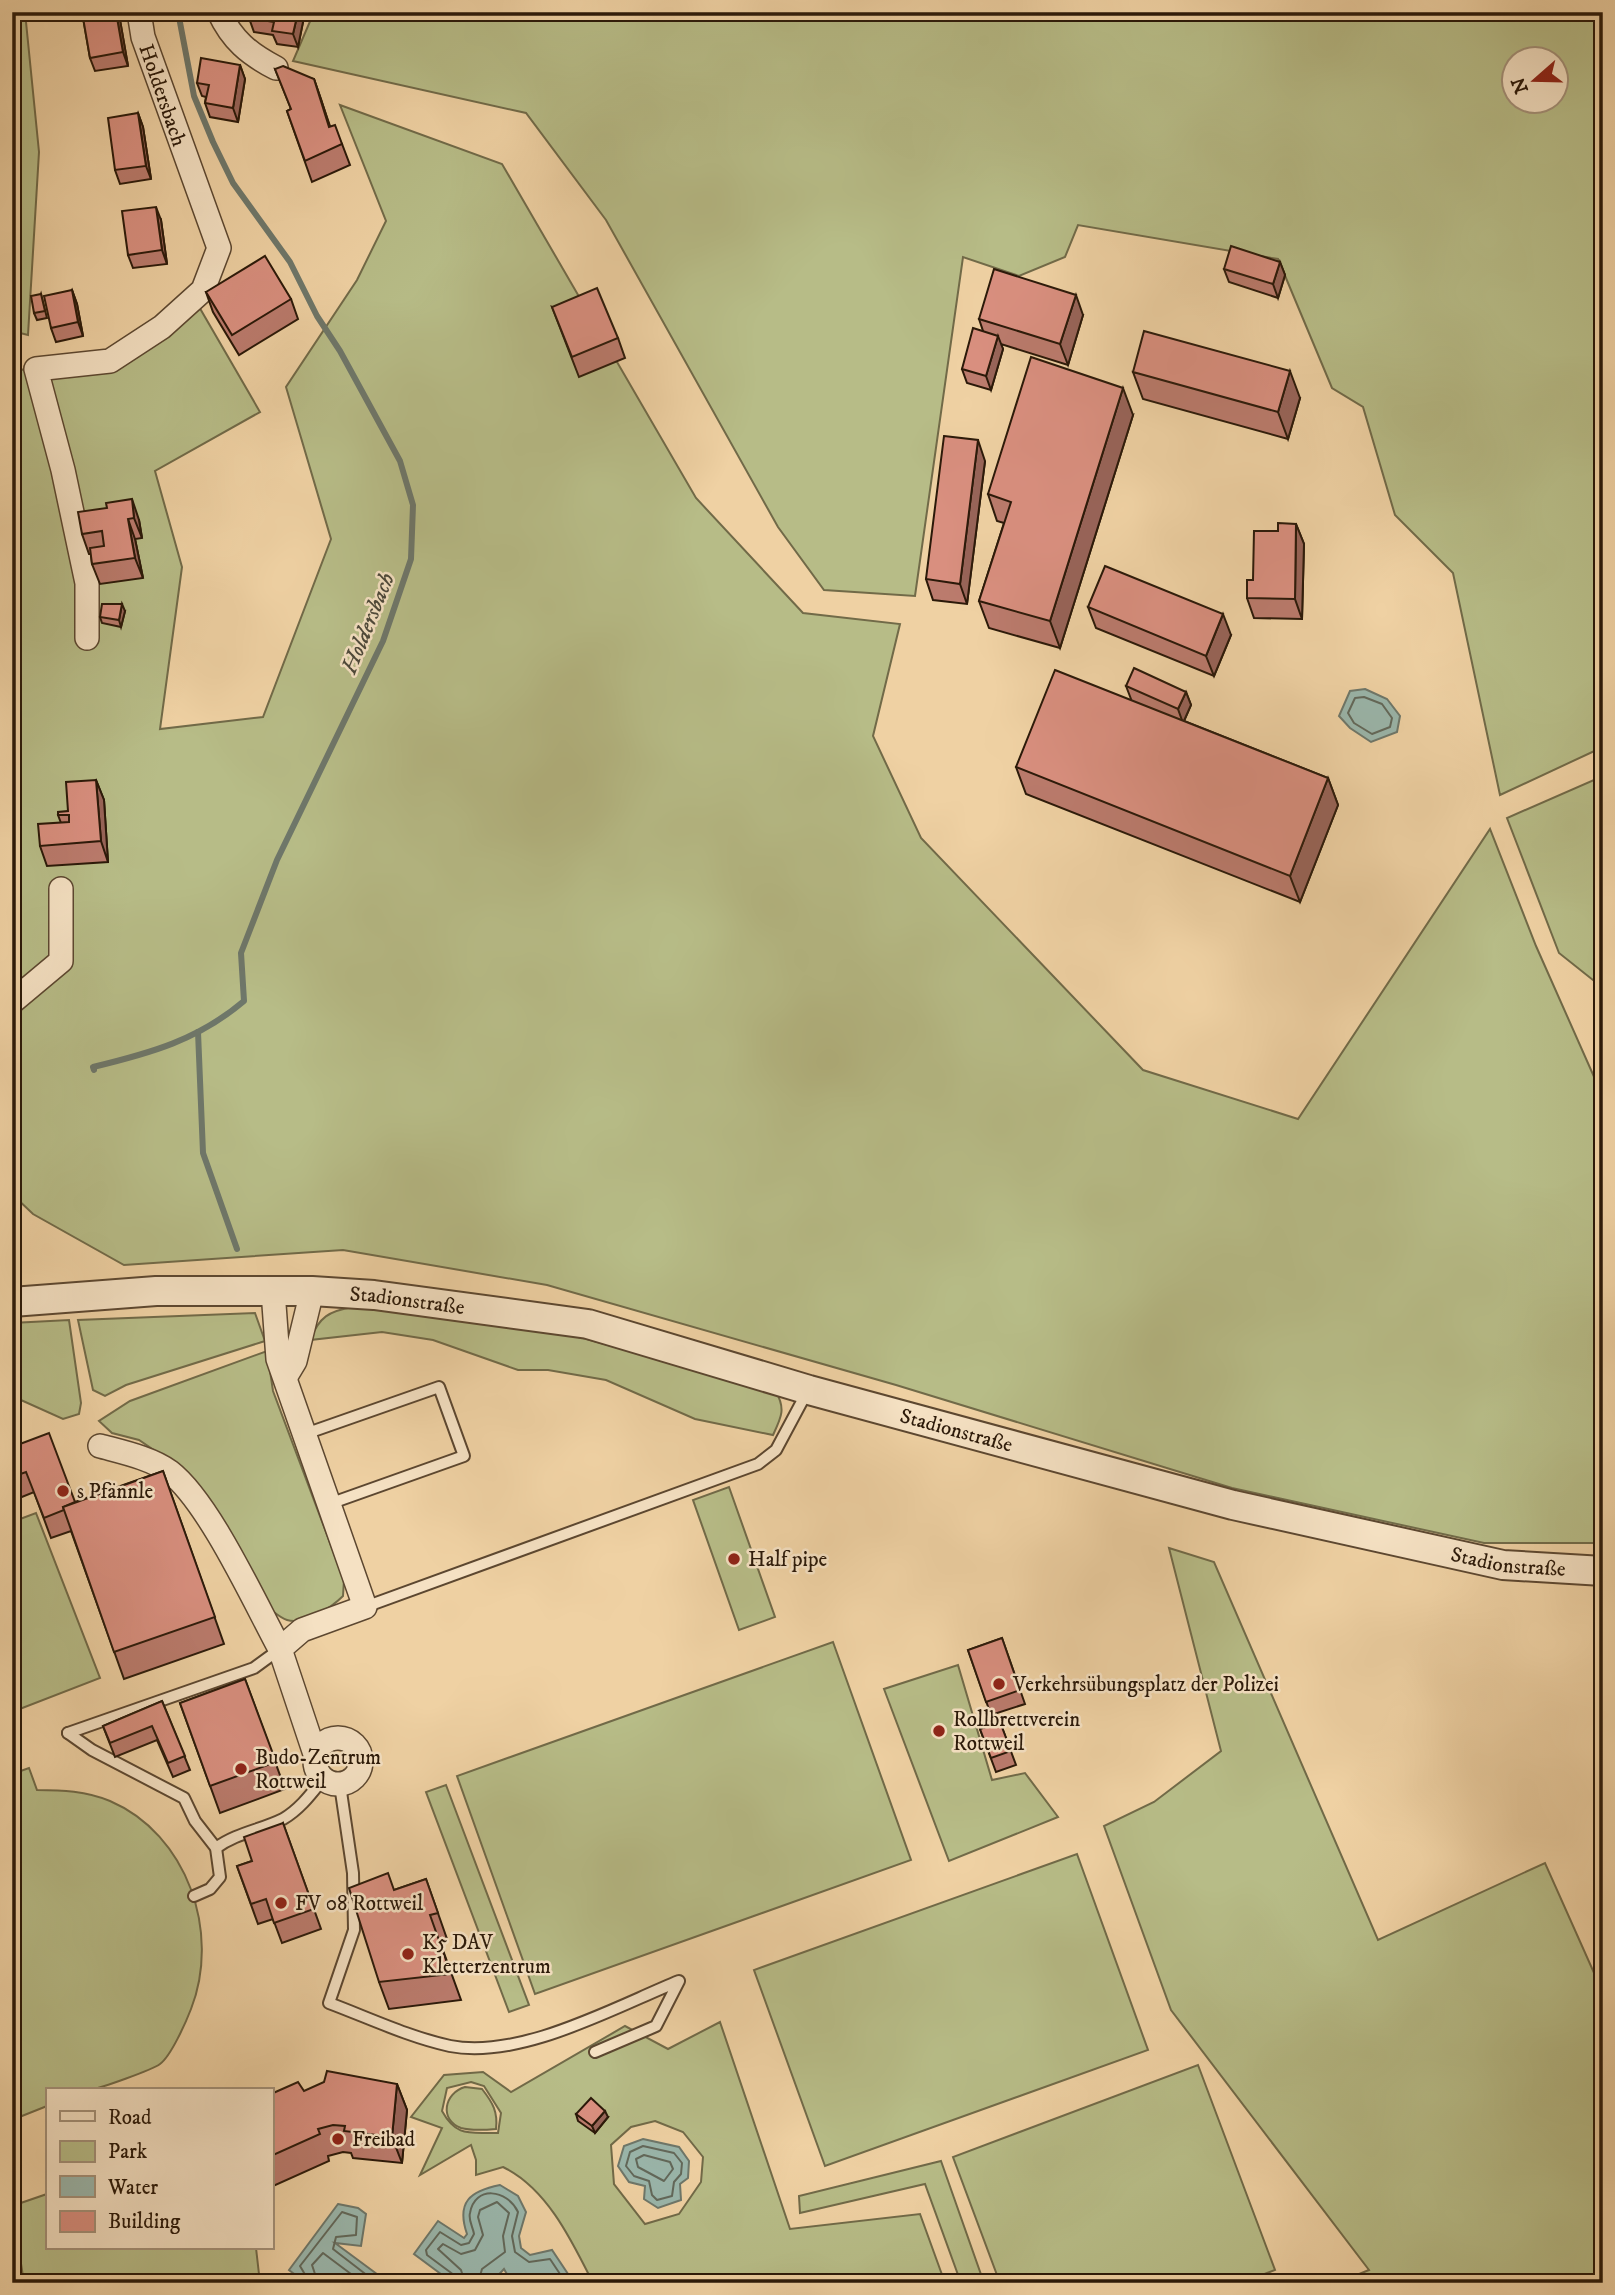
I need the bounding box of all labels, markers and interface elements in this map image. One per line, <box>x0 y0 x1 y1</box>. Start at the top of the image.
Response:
street label: Holdersbach <box>132 41 192 150</box>
north arrow <box>1500 46 1570 116</box>
text: N <box>1507 74 1534 97</box>
water label: Holdersbach <box>335 569 402 679</box>
street label: Stadionstraße <box>349 1281 466 1321</box>
street label: Stadionstraße <box>897 1403 1016 1459</box>
place label: s Pfännle <box>77 1479 153 1505</box>
marker: s Pfännle <box>55 1483 71 1499</box>
street label: Stadionstraße <box>1448 1542 1567 1583</box>
place label: Half pipe <box>748 1547 828 1573</box>
marker: Half pipe <box>726 1551 742 1567</box>
place label: Verkehrsübungsplatz der Polizei <box>1012 1672 1279 1698</box>
marker: Verkehrsübungsplatz der Polizei <box>991 1676 1007 1692</box>
place label: Rollbrettverein Rottweil <box>953 1707 1080 1757</box>
marker: Rollbrettverein Rottweil <box>931 1723 947 1739</box>
place label: Budo-Zentrum Rottweil <box>255 1745 381 1795</box>
marker: Budo-Zentrum Rottweil <box>233 1761 249 1777</box>
place label: FV 08 Rottweil <box>295 1891 424 1917</box>
marker: FV 08 Rottweil <box>273 1895 289 1911</box>
place label: K5 DAV Kletterzentrum <box>422 1930 551 1980</box>
marker: K5 DAV Kletterzentrum <box>400 1946 416 1962</box>
legend <box>46 2088 273 2250</box>
text: Road <box>108 2105 152 2131</box>
place label: Freibad <box>352 2127 416 2153</box>
marker: Freibad <box>330 2131 346 2147</box>
text: Park <box>108 2139 148 2165</box>
text: Water <box>107 2175 158 2201</box>
text: Building <box>108 2209 181 2235</box>

